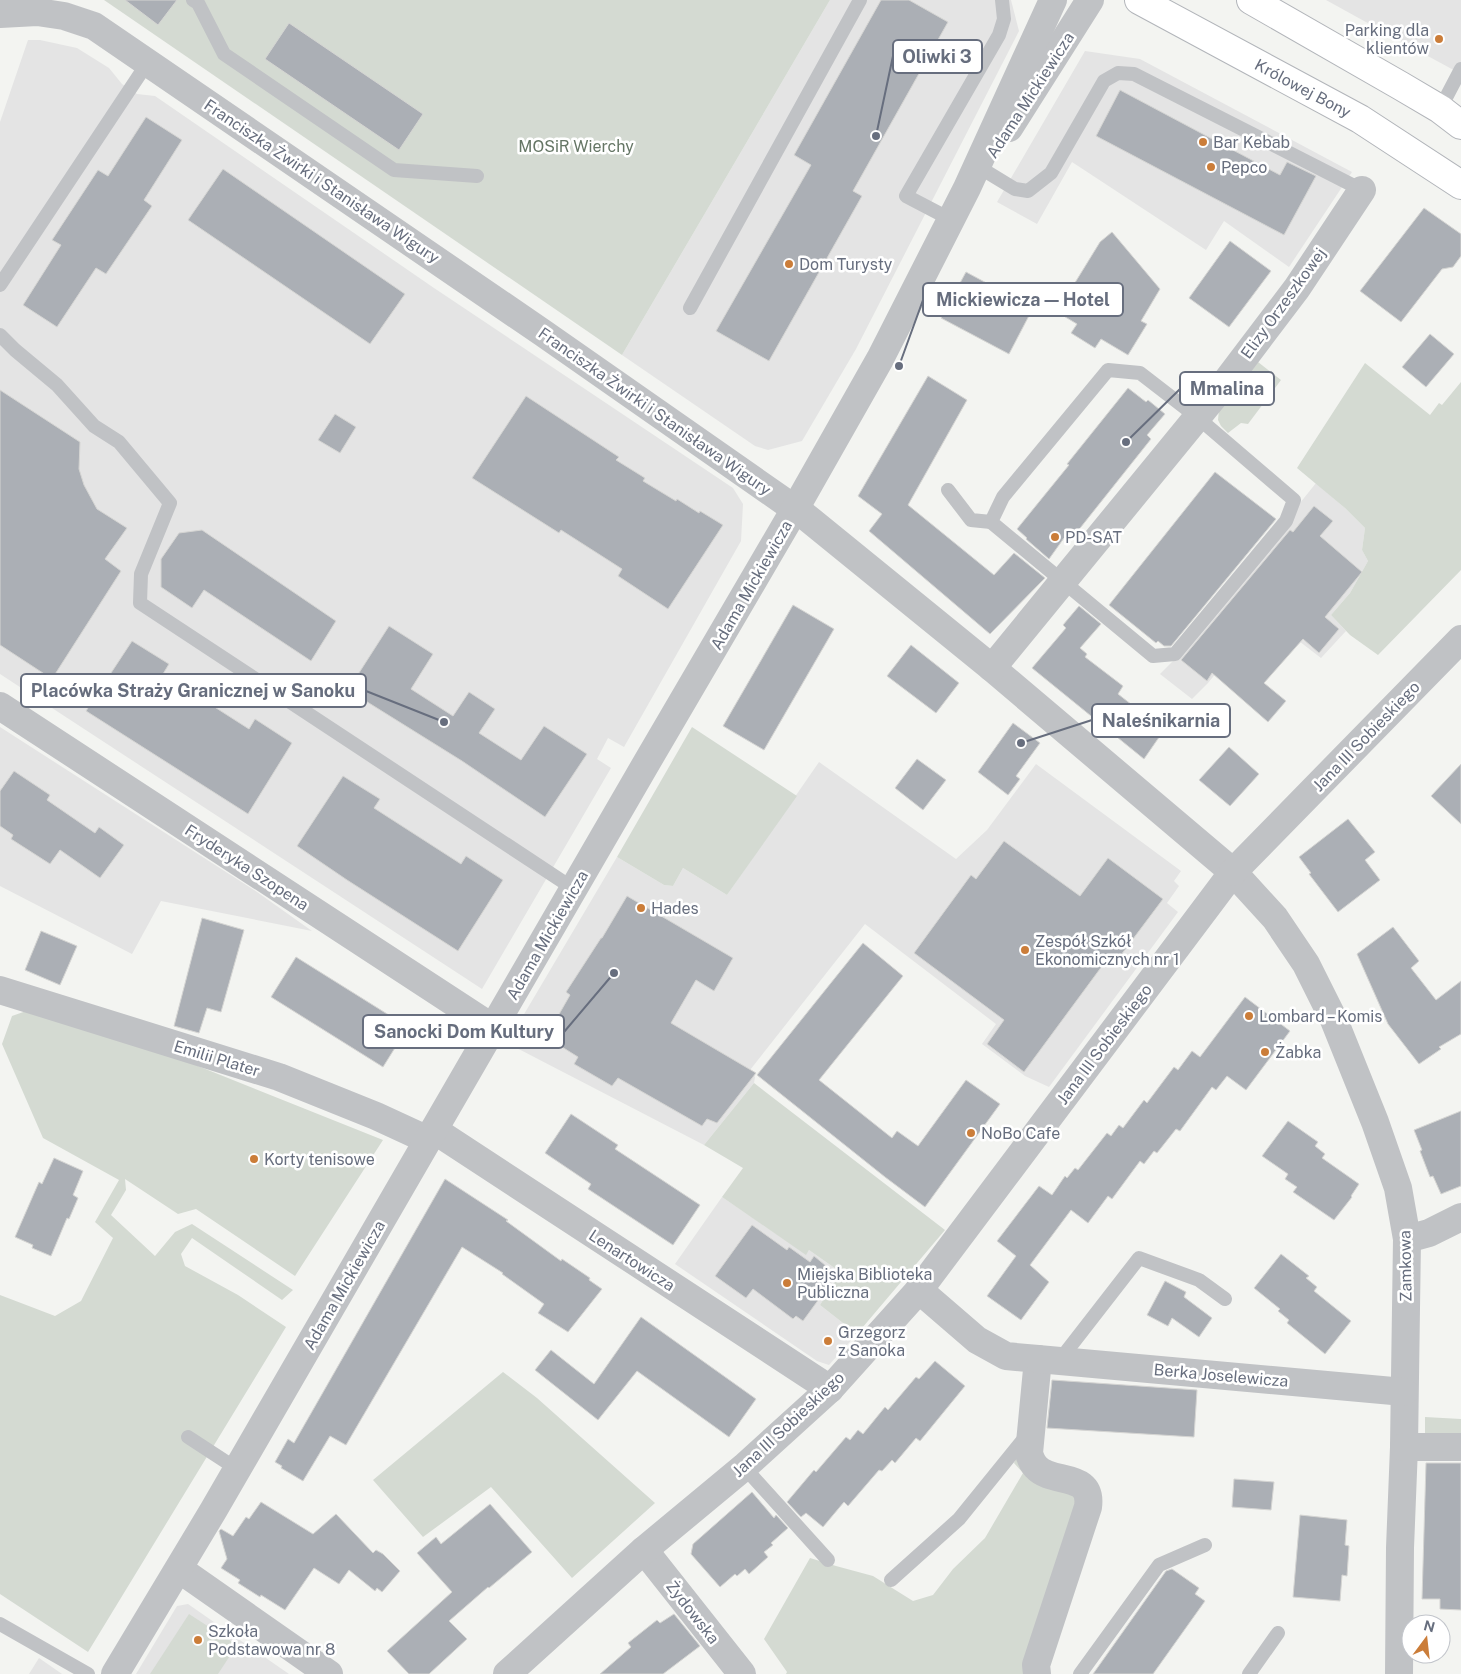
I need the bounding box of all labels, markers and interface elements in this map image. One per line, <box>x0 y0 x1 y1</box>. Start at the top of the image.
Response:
place label: Parking dla klientów <box>1345 21 1430 58</box>
street label: Adama Mickiewicza <box>983 29 1078 162</box>
marker: Parking dla klientów <box>1433 33 1445 45</box>
callout: Oliwki 3 <box>893 40 982 73</box>
text: Oliwki 3 <box>902 46 972 67</box>
street label: Królowej Bony <box>1251 55 1355 122</box>
street label: Franciszka Żwirki i Stanisława Wigury <box>201 95 444 268</box>
place label: Bar Kebab <box>1213 133 1290 152</box>
marker: Bar Kebab <box>1197 136 1209 148</box>
park label: MOSiR Wierchy <box>518 137 634 156</box>
place label: Pepco <box>1221 158 1267 177</box>
marker: Pepco <box>1205 161 1217 173</box>
street label: Elizy Orzeszkowej <box>1237 244 1330 362</box>
place label: Dom Turysty <box>799 255 893 274</box>
marker: Dom Turysty <box>783 258 795 270</box>
callout: Mickiewicza — Hotel <box>923 283 1123 316</box>
text: Mickiewicza — Hotel <box>936 289 1110 310</box>
street label: Franciszka Żwirki i Stanisława Wigury <box>535 323 776 500</box>
callout: Mmalina <box>1180 372 1274 405</box>
text: Mmalina <box>1190 378 1264 399</box>
street label: Adama Mickiewicza <box>707 517 796 653</box>
place label: PD-SAT <box>1065 528 1122 547</box>
marker: PD-SAT <box>1049 531 1061 543</box>
callout: Placówka Straży Granicznej w Sanoku <box>21 674 366 707</box>
street label: Jana III Sobieskiego <box>1309 677 1424 795</box>
text: Placówka Straży Granicznej w Sanoku <box>31 680 355 701</box>
callout: Naleśnikarnia <box>1092 704 1230 737</box>
text: Naleśnikarnia <box>1102 710 1220 731</box>
street label: Fryderyka Szopena <box>181 820 312 914</box>
street label: Adama Mickiewicza <box>503 867 592 1003</box>
place label: Hades <box>651 899 699 918</box>
marker: Hades <box>635 902 647 914</box>
place label: Zespół Szkół Ekonomicznych nr 1 <box>1035 932 1180 969</box>
marker: Zespół Szkół Ekonomicznych nr 1 <box>1019 944 1031 956</box>
street label: Jana III Sobieskiego <box>1053 980 1156 1108</box>
place label: Lombard – Komis <box>1259 1007 1382 1026</box>
marker: Lombard – Komis <box>1243 1010 1255 1022</box>
callout: Sanocki Dom Kultury <box>363 1015 564 1048</box>
text: Sanocki Dom Kultury <box>374 1021 554 1042</box>
street label: Emilii Plater <box>171 1036 262 1081</box>
place label: Żabka <box>1275 1042 1321 1062</box>
marker: Żabka <box>1259 1046 1271 1058</box>
place label: NoBo Cafe <box>981 1124 1060 1143</box>
marker: NoBo Cafe <box>965 1127 977 1139</box>
place label: Korty tenisowe <box>264 1150 375 1169</box>
marker: Korty tenisowe <box>248 1153 260 1165</box>
street label: Adama Mickiewicza <box>300 1217 389 1353</box>
street label: Lenartowicza <box>585 1226 678 1295</box>
street label: Zamkowa <box>1395 1230 1416 1302</box>
place label: Miejska Biblioteka Publiczna <box>797 1265 932 1302</box>
marker: Miejska Biblioteka Publiczna <box>781 1277 793 1289</box>
place label: Grzegorz z Sanoka <box>838 1323 906 1360</box>
marker: Grzegorz z Sanoka <box>822 1335 834 1347</box>
street label: Berka Joselewicza <box>1153 1360 1289 1391</box>
street label: Jana III Sobieskiego <box>729 1368 848 1481</box>
street label: Żydowska <box>662 1576 724 1648</box>
north arrow <box>1401 1614 1451 1664</box>
text: N <box>1422 1617 1437 1636</box>
place label: Szkoła Podstawowa nr 8 <box>208 1622 335 1659</box>
marker: Szkoła Podstawowa nr 8 <box>192 1634 204 1646</box>

